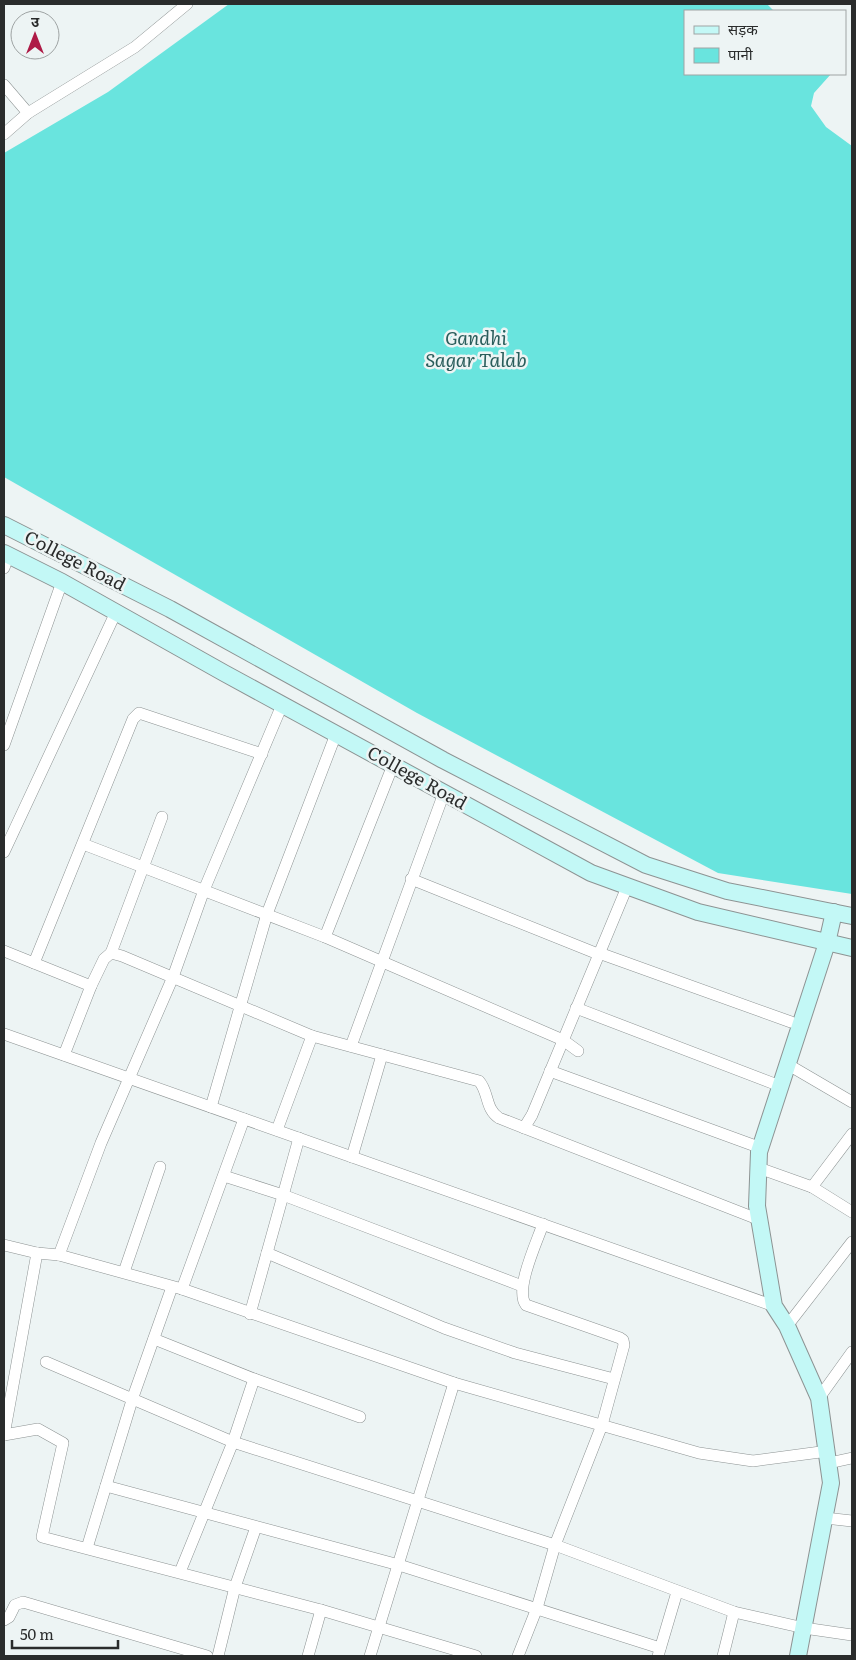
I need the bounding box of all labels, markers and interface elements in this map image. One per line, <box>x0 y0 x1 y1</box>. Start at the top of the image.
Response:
north arrow <box>10 10 60 60</box>
legend <box>684 10 846 75</box>
text: उ <box>31 11 40 31</box>
text: सड़क <box>728 17 758 40</box>
text: पानी <box>728 42 754 65</box>
water label: Gandhi Sagar Talab <box>425 323 527 373</box>
street label: College Road <box>20 523 131 597</box>
street label: College Road <box>363 738 473 815</box>
scale bar <box>12 1618 119 1650</box>
text: 50 m <box>20 1622 54 1645</box>

